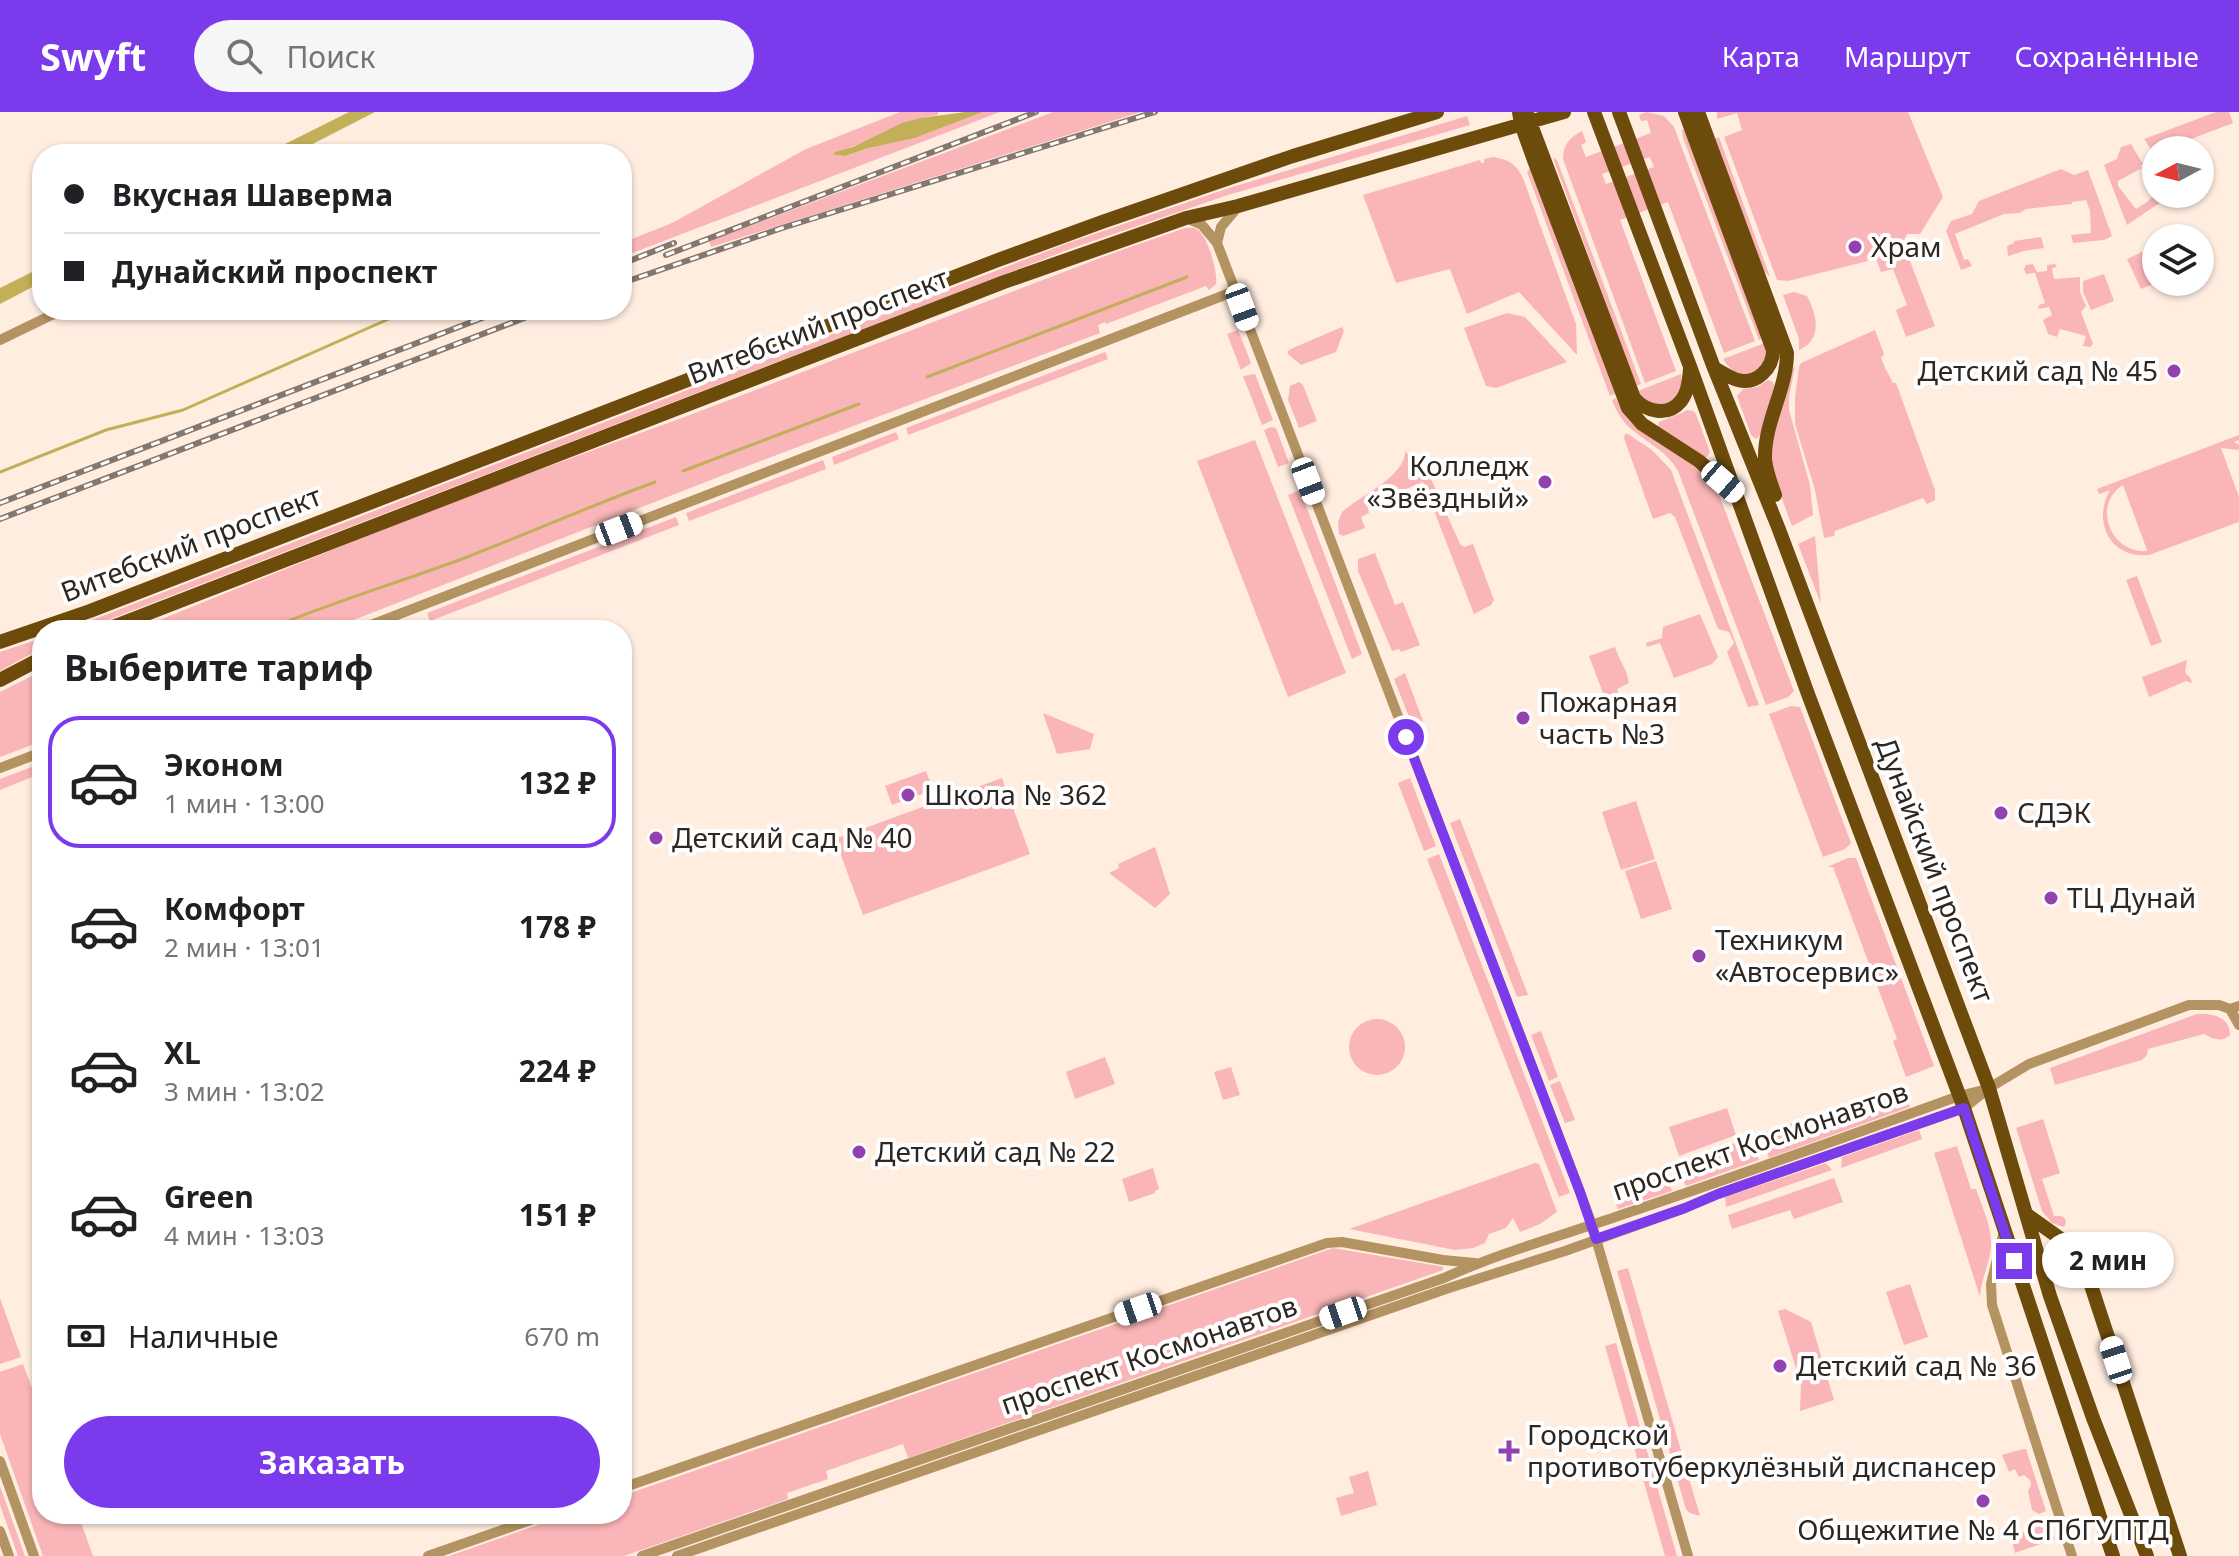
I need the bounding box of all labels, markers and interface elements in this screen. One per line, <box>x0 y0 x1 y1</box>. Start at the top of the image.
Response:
search box <box>194 20 754 92</box>
text: Swyft <box>40 30 146 82</box>
icon: search <box>222 34 266 78</box>
text: Поиск <box>286 36 376 77</box>
text: Карта <box>1722 37 1800 75</box>
text: Маршрут <box>1844 37 1970 75</box>
text: Сохранённые <box>2014 37 2199 75</box>
north arrow <box>2142 136 2214 208</box>
map controls <box>2142 136 2214 296</box>
text: Вкусная Шаверма <box>112 174 393 215</box>
button: layers <box>2142 224 2214 296</box>
place label: Храм <box>1871 227 1942 265</box>
marker: Храм <box>1846 238 1864 256</box>
text: Дунайский проспект <box>112 251 437 292</box>
street label: Витебский проспект <box>682 258 953 392</box>
car <box>1223 280 1261 334</box>
place label: Детский сад № 45 <box>1917 351 2158 389</box>
marker: Детский сад № 45 <box>2165 362 2183 380</box>
place label: Колледж «Звёздный» <box>1367 446 1530 516</box>
car <box>1288 454 1328 508</box>
car <box>1697 457 1749 507</box>
marker: Колледж «Звёздный» <box>1536 473 1554 491</box>
street label: Витебский проспект <box>55 476 326 610</box>
car <box>592 509 646 549</box>
text: Выберите тариф <box>64 643 373 692</box>
place label: Пожарная часть №3 <box>1539 682 1678 752</box>
marker: Пожарная часть №3 <box>1514 709 1532 727</box>
route start <box>1388 719 1424 755</box>
street label: Дунайский проспект <box>1868 732 2004 1008</box>
text: Эконом <box>164 744 284 785</box>
icon: car <box>68 746 140 818</box>
text: 132 ₽ <box>519 762 596 803</box>
place label: Школа № 362 <box>924 775 1107 813</box>
text: 1 мин · 13:00 <box>164 785 325 821</box>
marker: Школа № 362 <box>899 786 917 804</box>
place label: СДЭК <box>2017 793 2091 831</box>
marker: СДЭК <box>1992 804 2010 822</box>
place label: Детский сад № 40 <box>672 818 913 856</box>
marker: Детский сад № 40 <box>647 829 665 847</box>
place label: ТЦ Дунай <box>2067 878 2196 916</box>
text: Комфорт <box>164 888 305 929</box>
marker: ТЦ Дунай <box>2042 889 2060 907</box>
icon: car <box>68 890 140 962</box>
text: 178 ₽ <box>519 906 596 947</box>
place label: Техникум «Автосервис» <box>1715 920 1899 990</box>
text: 2 мин · 13:01 <box>164 929 325 965</box>
marker: Техникум «Автосервис» <box>1690 947 1708 965</box>
text: XL <box>164 1032 201 1073</box>
icon: car <box>68 1034 140 1106</box>
text: 224 ₽ <box>519 1050 596 1091</box>
street label: проспект Космонавтов <box>1606 1071 1913 1209</box>
text: 3 мин · 13:02 <box>164 1073 325 1109</box>
place label: Детский сад № 22 <box>875 1132 1116 1170</box>
marker: Детский сад № 22 <box>850 1143 868 1161</box>
text: Green <box>164 1176 254 1217</box>
icon: car <box>68 1178 140 1250</box>
text: 151 ₽ <box>519 1194 596 1235</box>
text: 4 мин · 13:03 <box>164 1217 325 1253</box>
callout: 2 мин <box>2042 1233 2174 1289</box>
text: 2 мин <box>2069 1242 2147 1278</box>
route end <box>1996 1243 2032 1279</box>
street label: проспект Космонавтов <box>995 1285 1302 1423</box>
car <box>1111 1290 1165 1328</box>
car <box>1316 1294 1370 1332</box>
icon: cash <box>64 1314 108 1358</box>
text: Наличные <box>128 1316 279 1357</box>
text: 670 m <box>524 1318 600 1354</box>
car <box>2097 1333 2135 1387</box>
place label: Детский сад № 36 <box>1796 1346 2037 1384</box>
marker: Детский сад № 36 <box>1771 1357 1789 1375</box>
place label: Городской противотуберкулёзный диспансер <box>1527 1415 1997 1485</box>
button: Заказать <box>64 1416 600 1508</box>
marker: Городской противотуберкулёзный диспансер <box>1498 1440 1520 1462</box>
marker: Общежитие № 4 СПбГУПТД <box>1974 1492 1992 1510</box>
place label: Общежитие № 4 СПбГУПТД <box>1797 1510 2169 1548</box>

